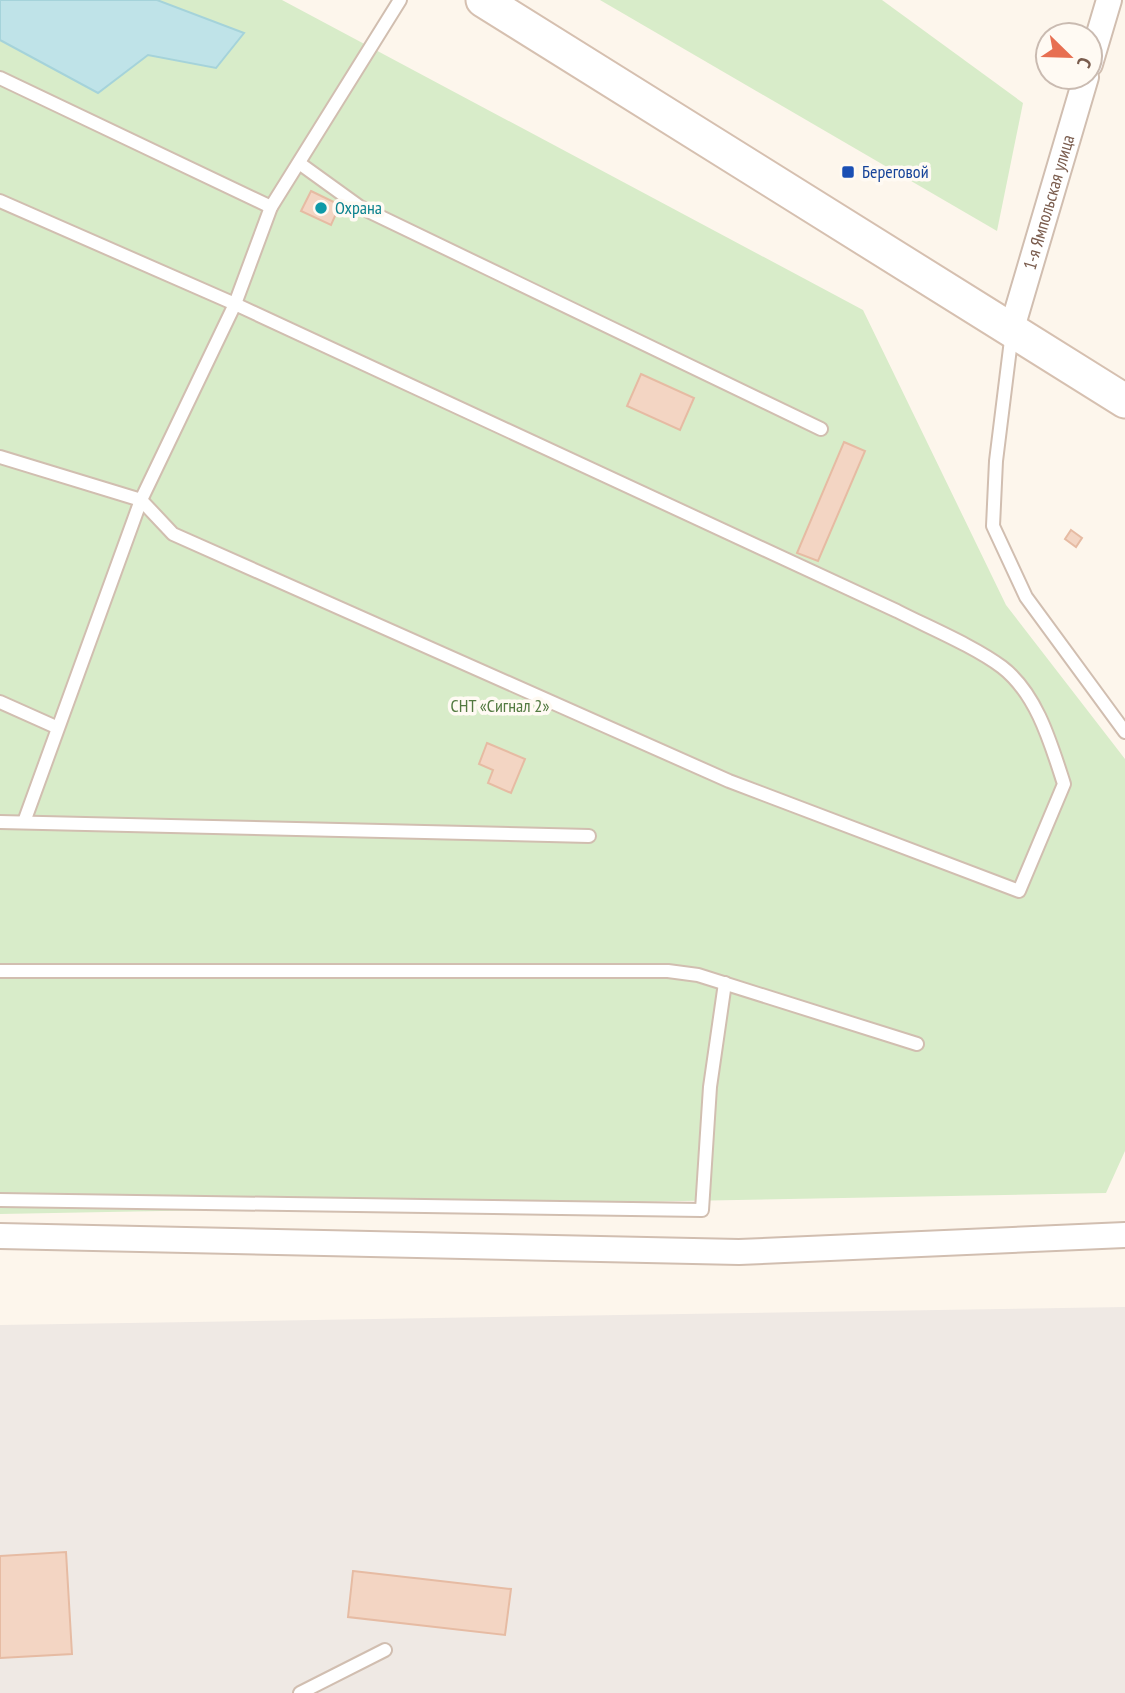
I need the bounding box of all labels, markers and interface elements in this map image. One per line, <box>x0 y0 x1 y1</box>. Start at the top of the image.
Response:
north arrow <box>1034 21 1104 91</box>
text: С <box>1072 54 1097 72</box>
street label: 1-я Ямпольская улица <box>1018 132 1079 272</box>
place label: Береговой <box>862 160 929 183</box>
marker: Береговой <box>840 164 856 180</box>
place label: Охрана <box>335 196 382 219</box>
marker: Охрана <box>313 200 329 216</box>
park label: СНТ «Сигнал 2» <box>451 694 549 717</box>

